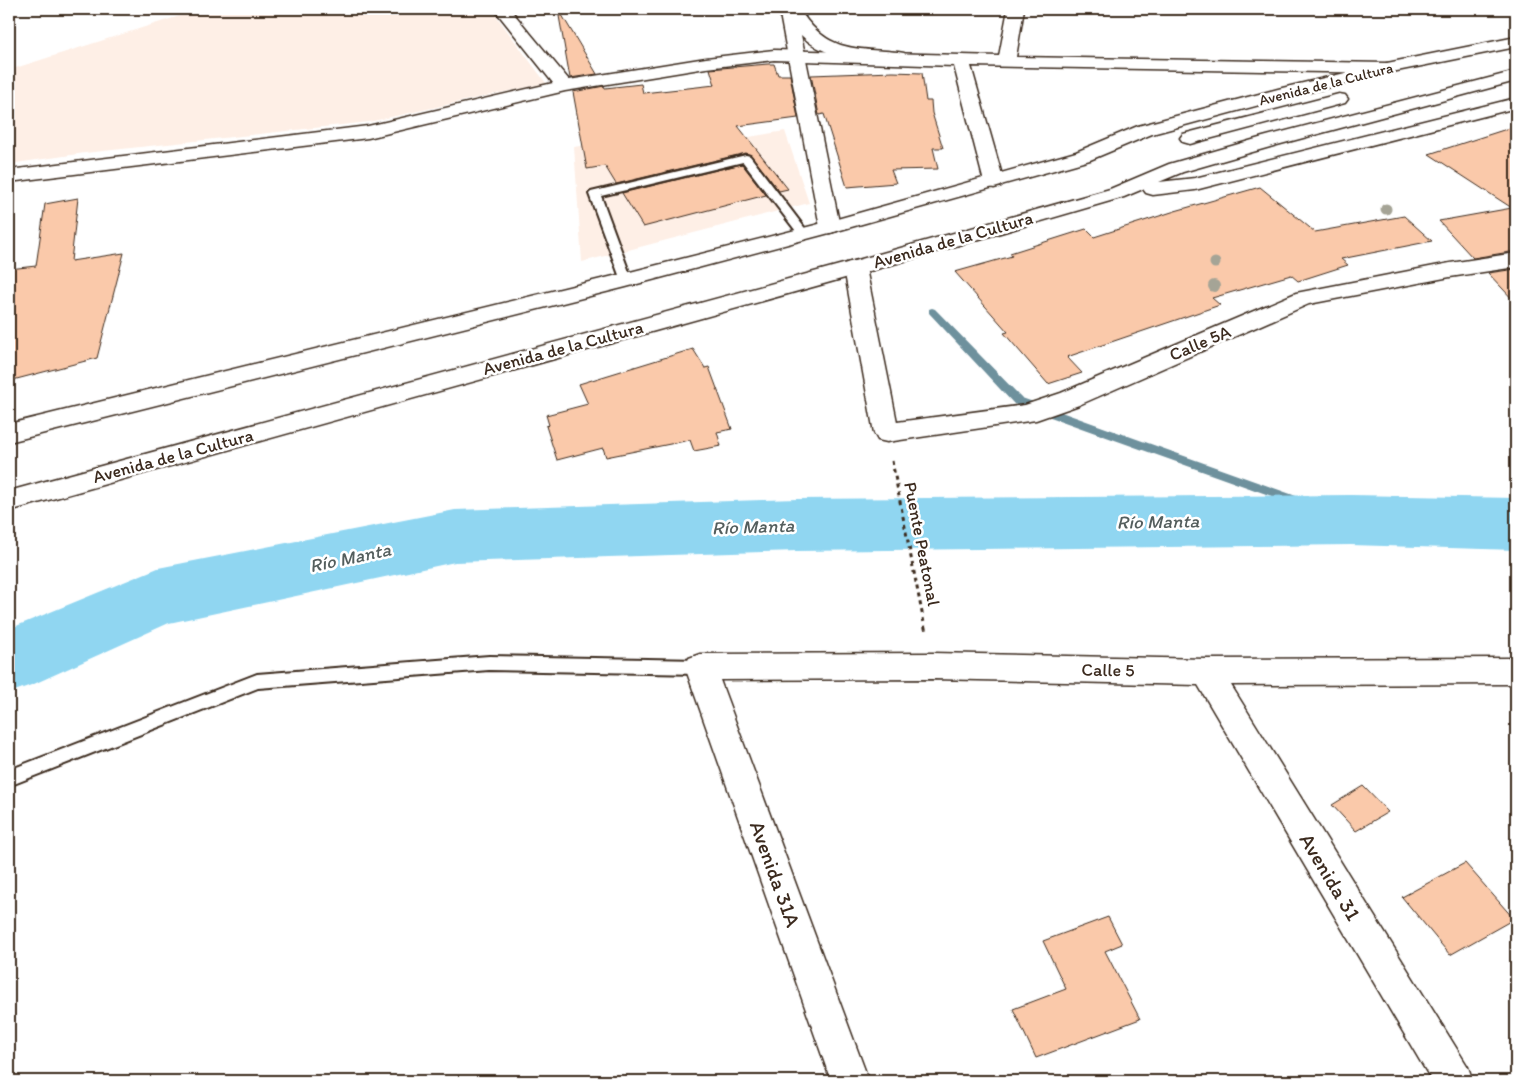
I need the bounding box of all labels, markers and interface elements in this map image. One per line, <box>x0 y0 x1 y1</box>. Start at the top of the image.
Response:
street label: Avenida de la Cultura <box>1257 58 1396 109</box>
street label: Avenida de la Cultura <box>871 207 1036 273</box>
street label: Avenida de la Cultura <box>480 316 646 380</box>
street label: Calle 5A <box>1166 320 1235 366</box>
street label: Avenida de la Cultura <box>90 424 256 488</box>
street label: Puente Peatonal <box>899 480 945 608</box>
water label: Río Manta <box>1116 509 1200 534</box>
water label: Río Manta <box>711 514 795 539</box>
water label: Río Manta <box>307 538 393 577</box>
street label: Calle 5 <box>1081 659 1135 681</box>
street label: Avenida 31A <box>745 817 806 931</box>
street label: Avenida 31 <box>1295 828 1366 925</box>

